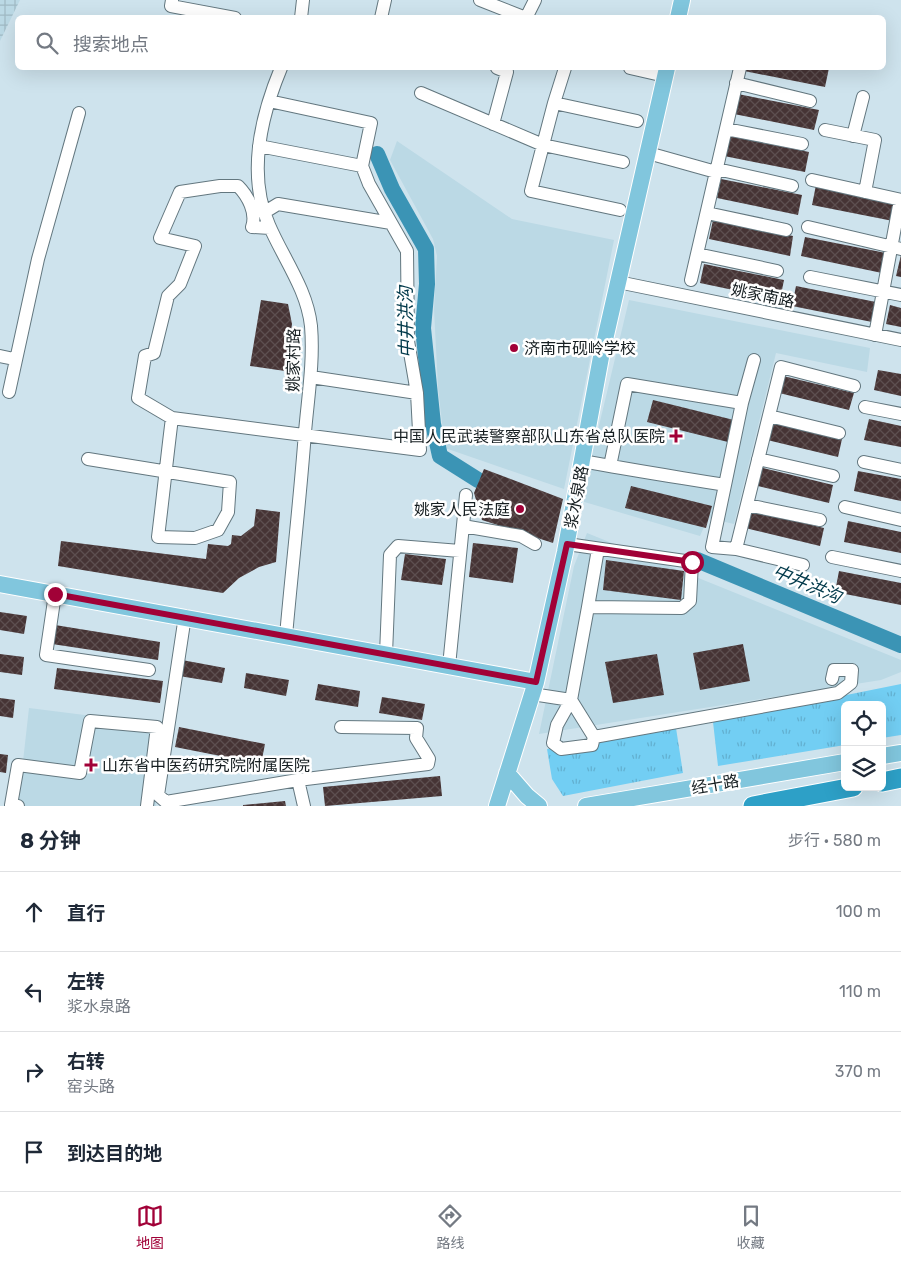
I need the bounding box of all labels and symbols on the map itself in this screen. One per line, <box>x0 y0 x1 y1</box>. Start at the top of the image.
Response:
street label: 姚家南路 <box>730 280 796 311</box>
water label: 中井洪沟 <box>394 284 418 358</box>
street label: 姚家村路 <box>283 328 304 392</box>
place label: 济南市砚岭学校 <box>524 339 636 358</box>
marker: 济南市砚岭学校 <box>508 342 520 354</box>
place label: 中国人民武装警察部队山东省总队医院 <box>393 427 665 446</box>
marker: 中国人民武装警察部队山东省总队医院 <box>669 429 683 443</box>
street label: 浆水泉路 <box>561 464 592 530</box>
place label: 姚家人民法庭 <box>414 500 510 519</box>
marker: 姚家人民法庭 <box>514 503 526 515</box>
route start <box>681 551 704 574</box>
water label: 中井洪沟 <box>770 560 846 609</box>
route end <box>44 583 67 606</box>
place label: 山东省中医药研究院附属医院 <box>102 756 310 775</box>
marker: 山东省中医药研究院附属医院 <box>84 758 98 772</box>
street label: 经十路 <box>690 771 740 798</box>

